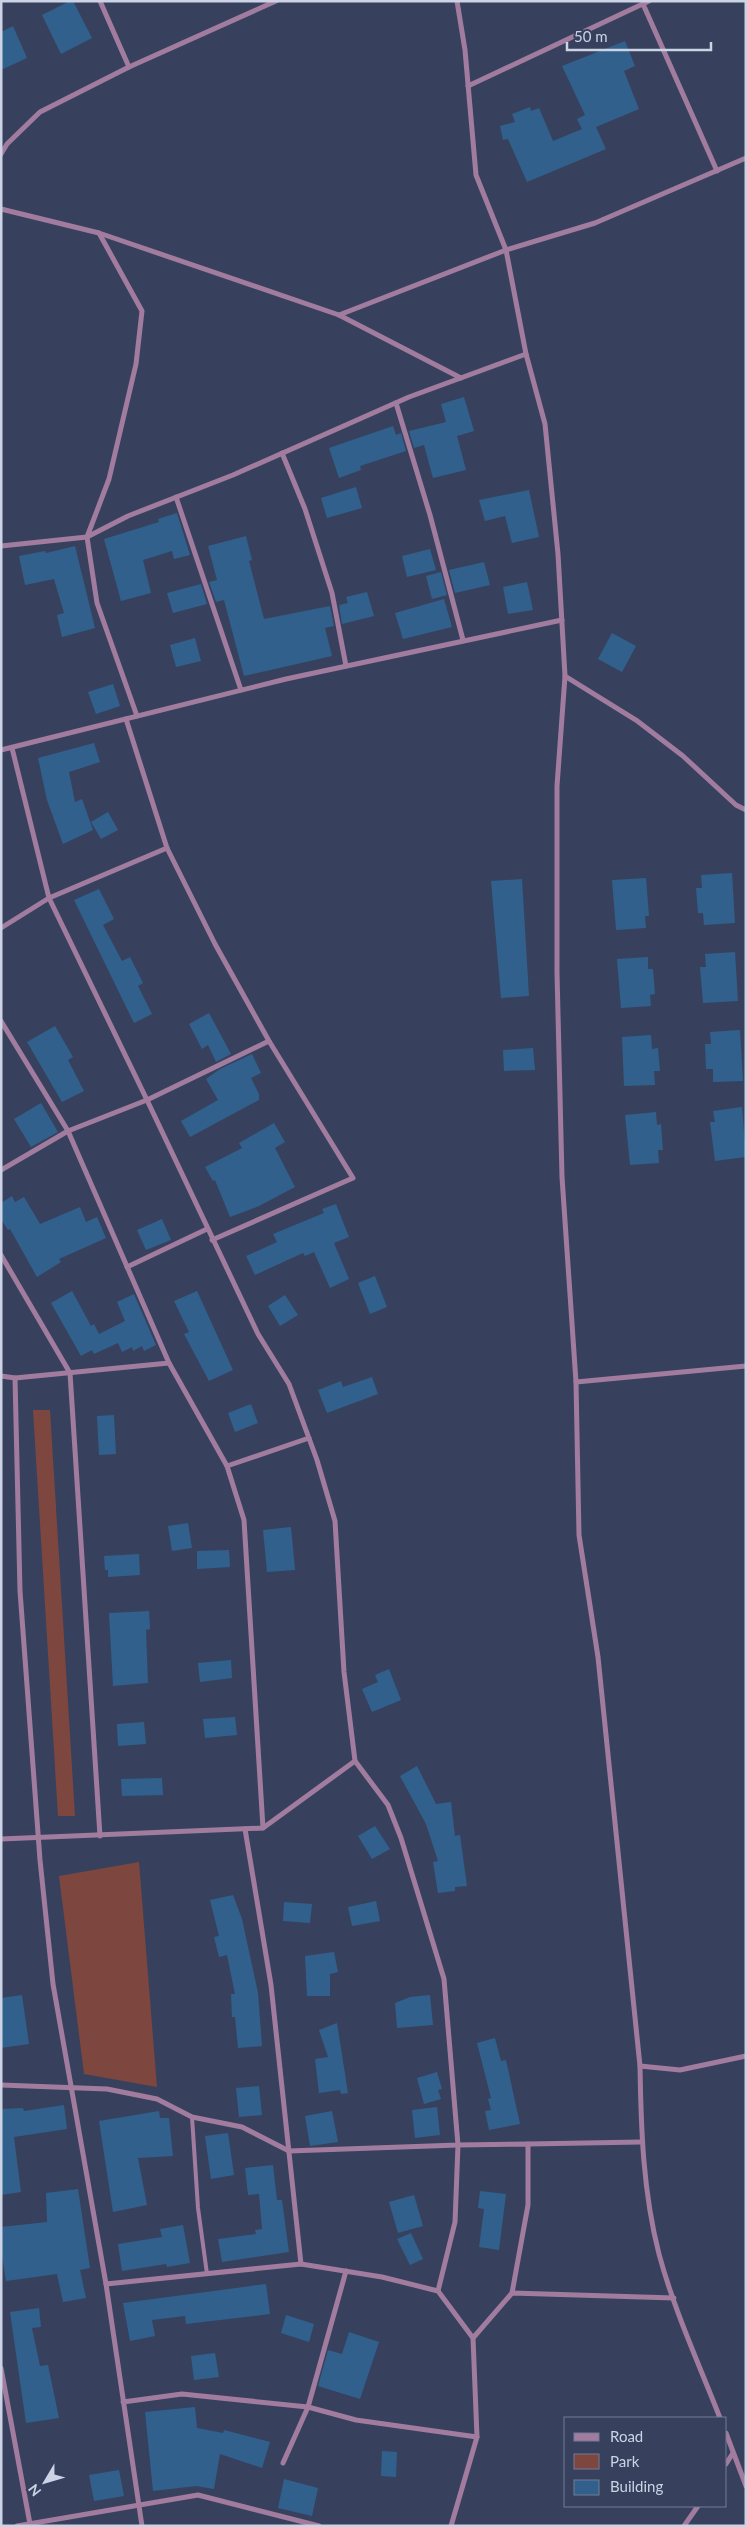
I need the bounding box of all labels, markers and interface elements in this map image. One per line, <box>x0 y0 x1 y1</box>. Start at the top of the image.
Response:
scale bar <box>567 20 711 52</box>
text: 50 m <box>574 27 608 45</box>
legend <box>564 2417 727 2507</box>
text: Road <box>610 2427 643 2445</box>
text: Park <box>610 2452 640 2470</box>
north arrow <box>20 2457 70 2507</box>
text: Building <box>610 2477 663 2495</box>
text: N <box>24 2481 44 2500</box>

